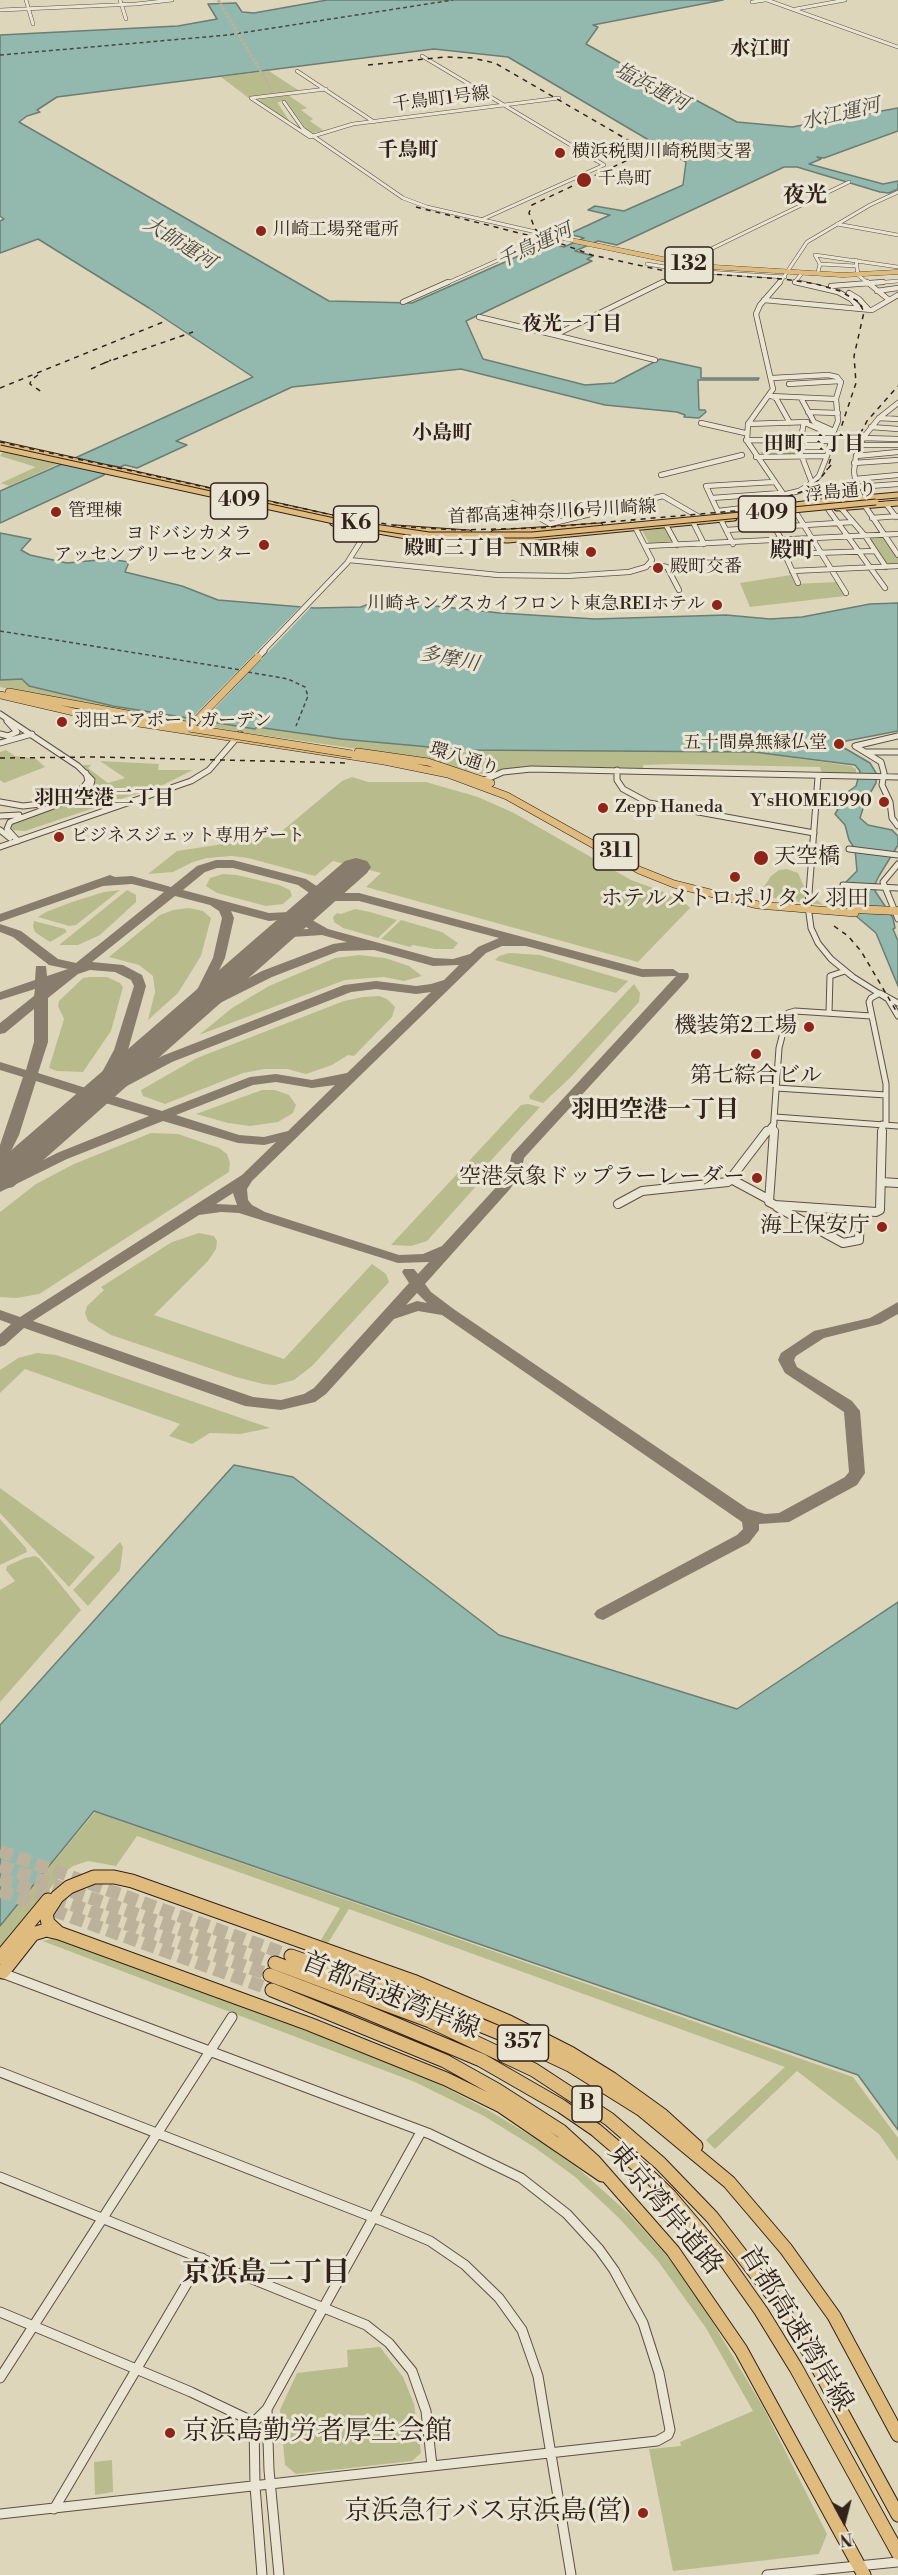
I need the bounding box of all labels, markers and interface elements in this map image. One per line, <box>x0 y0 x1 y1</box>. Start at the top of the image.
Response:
district label: 水江町 <box>730 38 790 62</box>
water label: 塩浜運河 <box>610 59 692 117</box>
street label: 千鳥町1号線 <box>391 83 491 117</box>
water label: 水江運河 <box>799 94 883 136</box>
district label: 千鳥町 <box>378 139 438 163</box>
place label: 横浜税関川崎税関支署 <box>572 142 752 164</box>
marker: 横浜税関川崎税関支署 <box>553 146 567 160</box>
place label: 千鳥町 <box>598 169 652 191</box>
marker: 千鳥町 <box>575 171 593 189</box>
district label: 夜光 <box>783 184 827 210</box>
water label: 大師運河 <box>139 213 219 275</box>
water label: 千鳥運河 <box>494 219 576 275</box>
place label: 川崎工場発電所 <box>273 220 399 242</box>
marker: 川崎工場発電所 <box>254 224 268 238</box>
road number: 132 <box>665 247 713 283</box>
district label: 夜光一丁目 <box>522 313 622 337</box>
district label: 小島町 <box>412 422 472 446</box>
district label: 田町三丁目 <box>764 433 864 457</box>
street label: 浮島通り <box>804 479 878 507</box>
road number: 409 <box>210 483 268 519</box>
road number: 409 <box>738 496 795 532</box>
street label: 首都高速神奈川6号川崎線 <box>447 497 657 529</box>
place label: 管理棟 <box>68 501 122 523</box>
marker: 管理棟 <box>49 505 63 519</box>
road number: K6 <box>334 506 378 542</box>
place label: ヨドバシカメラ アッセンブリーセンター <box>54 524 252 566</box>
district label: 殿町三丁目 <box>404 537 504 561</box>
marker: ヨドバシカメラ アッセンブリーセンター <box>257 538 271 552</box>
district label: 殿町 <box>770 539 814 565</box>
place label: NMR棟 <box>519 541 579 563</box>
marker: NMR棟 <box>584 545 598 559</box>
place label: 殿町交番 <box>670 557 742 579</box>
marker: 殿町交番 <box>651 561 665 575</box>
place label: 川崎キングスカイフロント東急REIホテル <box>367 594 705 616</box>
marker: 川崎キングスカイフロント東急REIホテル <box>710 598 724 612</box>
water label: 多摩川 <box>417 642 481 678</box>
place label: 羽田エアポートガーデン <box>74 711 272 733</box>
marker: 羽田エアポートガーデン <box>55 715 69 729</box>
place label: 五十間鼻無縁仏堂 <box>683 733 827 755</box>
marker: 五十間鼻無縁仏堂 <box>832 737 846 751</box>
street label: 環八通り <box>426 739 502 781</box>
district label: 羽田空港二丁目 <box>34 787 174 811</box>
place label: Y'sHOME1990 <box>751 791 872 813</box>
marker: Y'sHOME1990 <box>877 795 891 809</box>
place label: Zepp Haneda <box>615 797 723 819</box>
marker: Zepp Haneda <box>596 801 610 815</box>
place label: ビジネスジェット専用ゲート <box>71 826 305 848</box>
marker: ビジネスジェット専用ゲート <box>52 830 66 844</box>
road number: 311 <box>594 834 638 870</box>
place label: 天空橋 <box>774 845 840 871</box>
marker: 天空橋 <box>752 849 770 867</box>
marker: ホテルメトロポリタン 羽田 <box>728 870 742 884</box>
place label: ホテルメトロポリタン 羽田 <box>601 887 869 913</box>
place label: 機装第2工場 <box>674 1014 797 1040</box>
marker: 機装第2工場 <box>802 1020 816 1034</box>
marker: 第七綜合ビル <box>749 1047 763 1061</box>
place label: 第七綜合ビル <box>690 1064 822 1090</box>
district label: 羽田空港一丁目 <box>571 1097 739 1125</box>
place label: 空港気象ドップラーレーダー <box>459 1165 745 1191</box>
marker: 空港気象ドップラーレーダー <box>750 1171 764 1185</box>
place label: 海上保安庁 <box>760 1214 870 1240</box>
marker: 海上保安庁 <box>875 1220 889 1234</box>
street label: 首都高速湾岸線 <box>296 1947 484 2047</box>
road number: 357 <box>498 2025 548 2061</box>
road number: B <box>572 2086 602 2122</box>
street label: 東京湾岸道路 <box>600 2138 728 2282</box>
street label: 首都高速湾岸線 <box>731 2240 859 2418</box>
district label: 京浜島二丁目 <box>182 2257 350 2291</box>
place label: 京浜島勤労者厚生会館 <box>182 2417 452 2449</box>
marker: 京浜島勤労者厚生会館 <box>163 2426 177 2440</box>
north arrow <box>814 2491 874 2551</box>
place label: 京浜急行バス京浜島(営) <box>344 2497 631 2529</box>
marker: 京浜急行バス京浜島(営) <box>636 2506 650 2520</box>
text: N <box>839 2528 854 2550</box>

